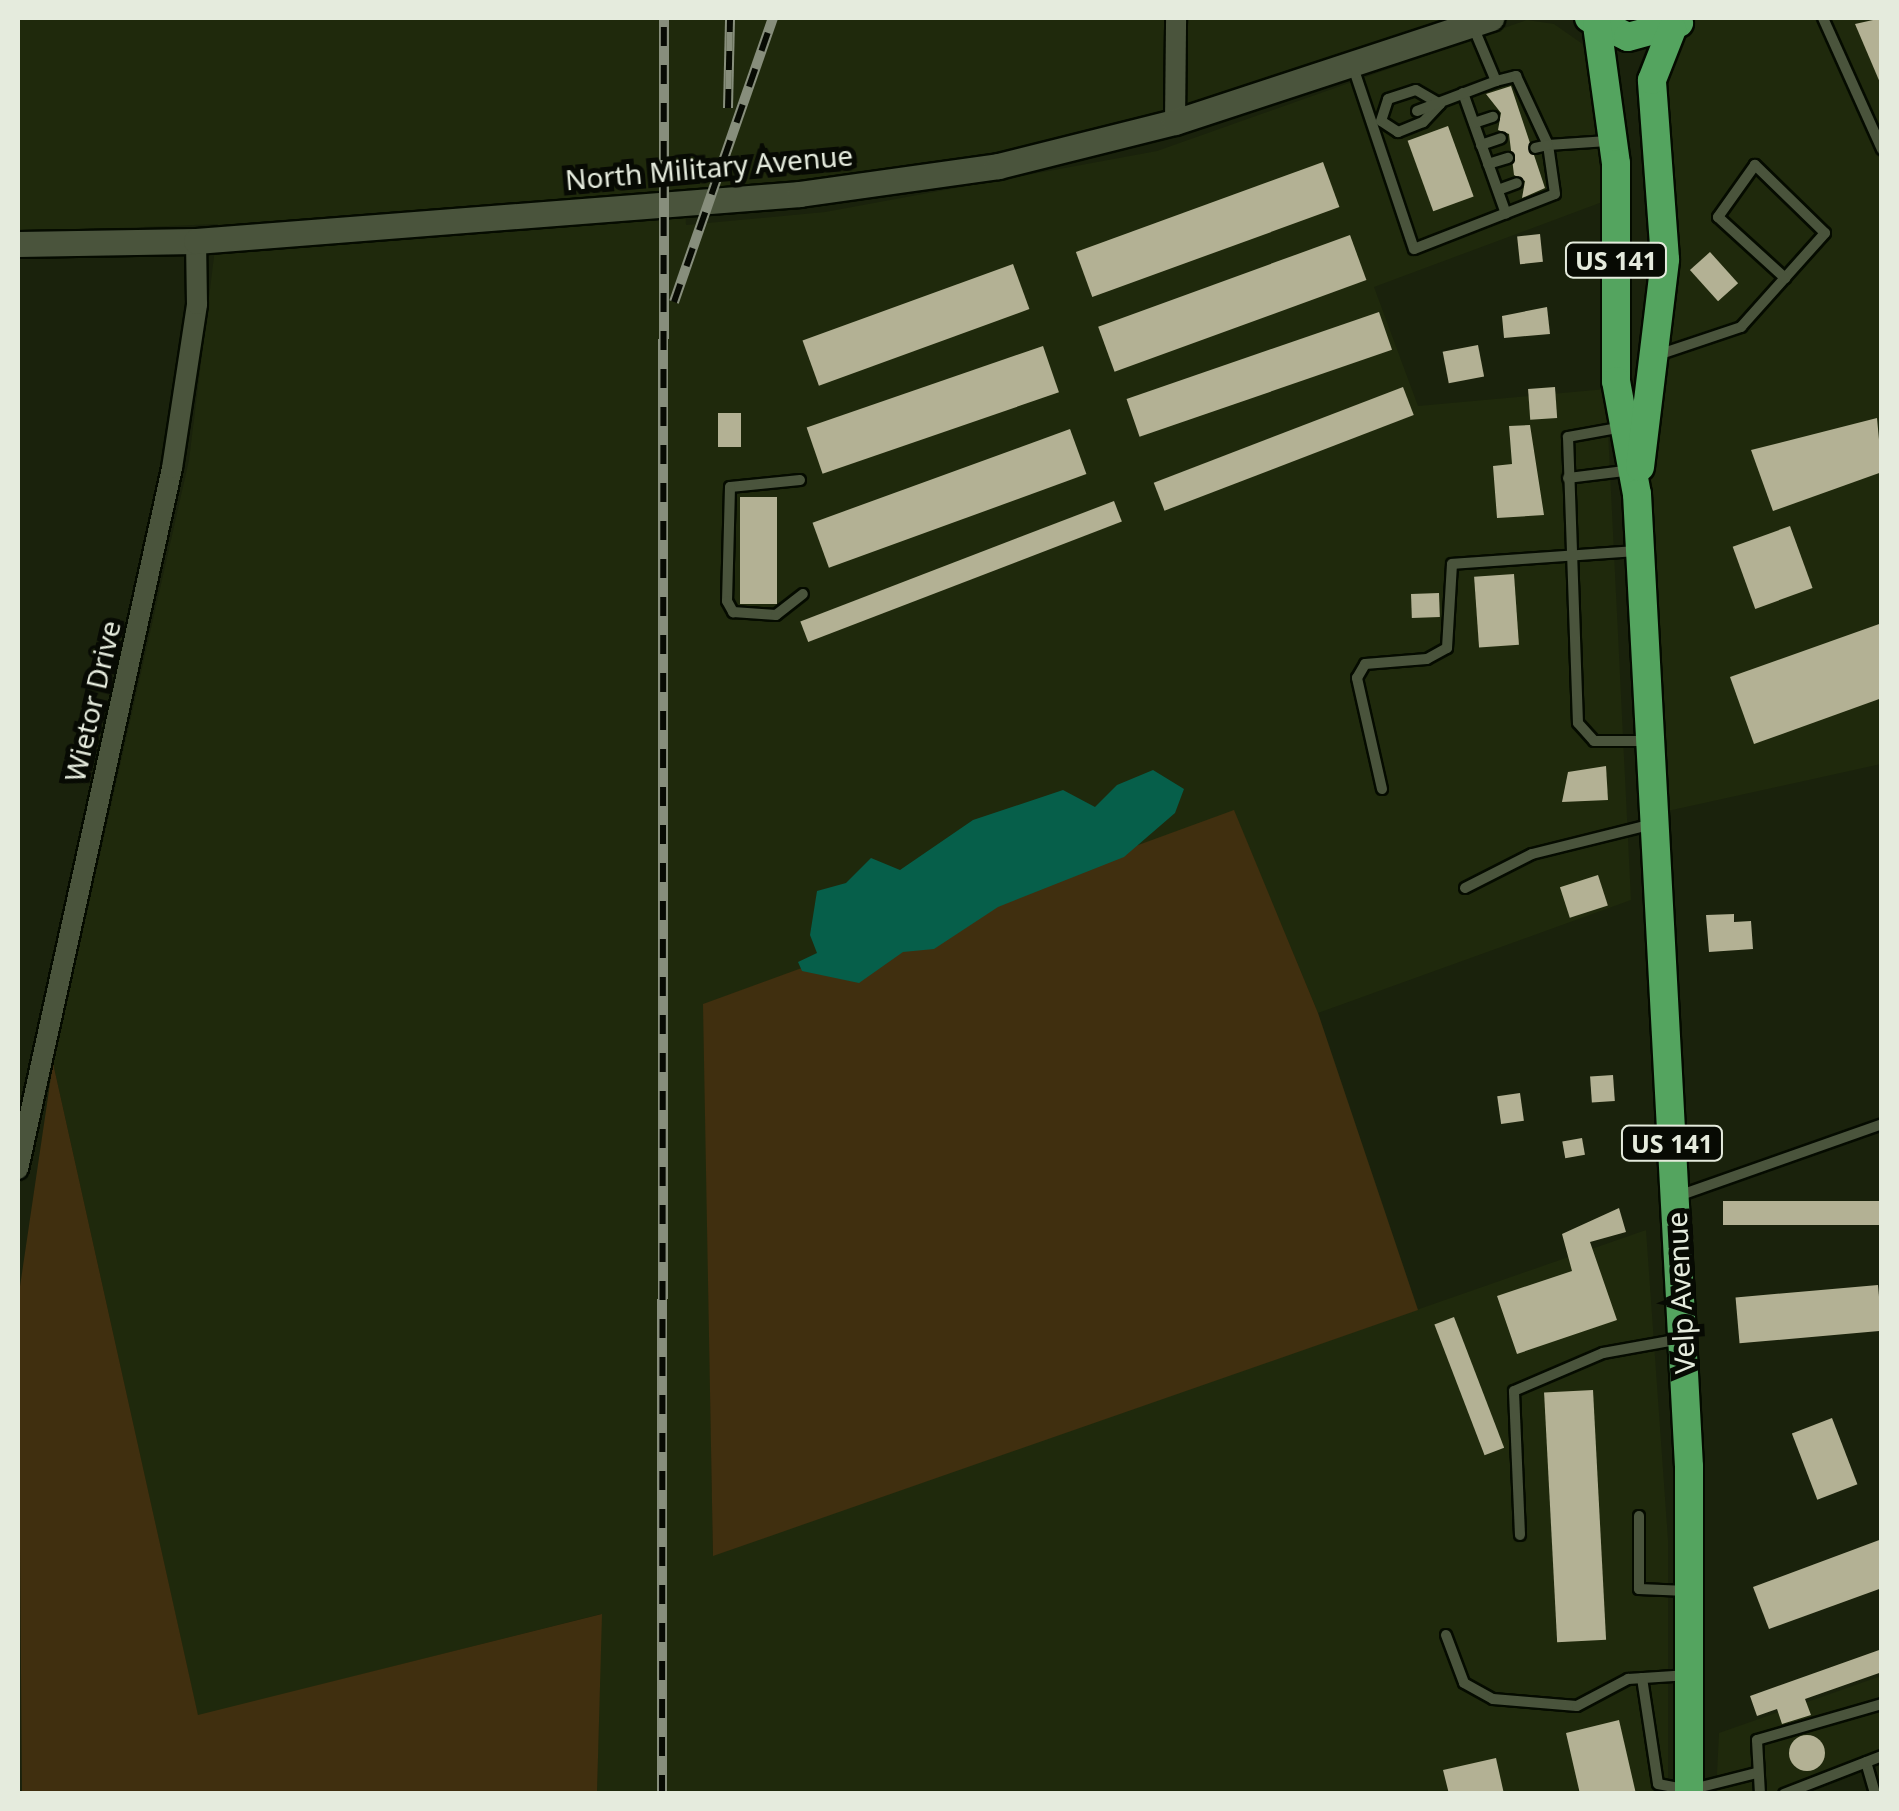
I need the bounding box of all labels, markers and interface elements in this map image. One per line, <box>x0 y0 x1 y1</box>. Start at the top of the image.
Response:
street label: North Military Avenue <box>564 138 854 196</box>
road number: US 141 <box>1564 240 1668 280</box>
street label: Wietor Drive <box>57 617 127 785</box>
road number: US 141 <box>1620 1123 1724 1163</box>
street label: Velp Avenue <box>1659 1211 1701 1375</box>

